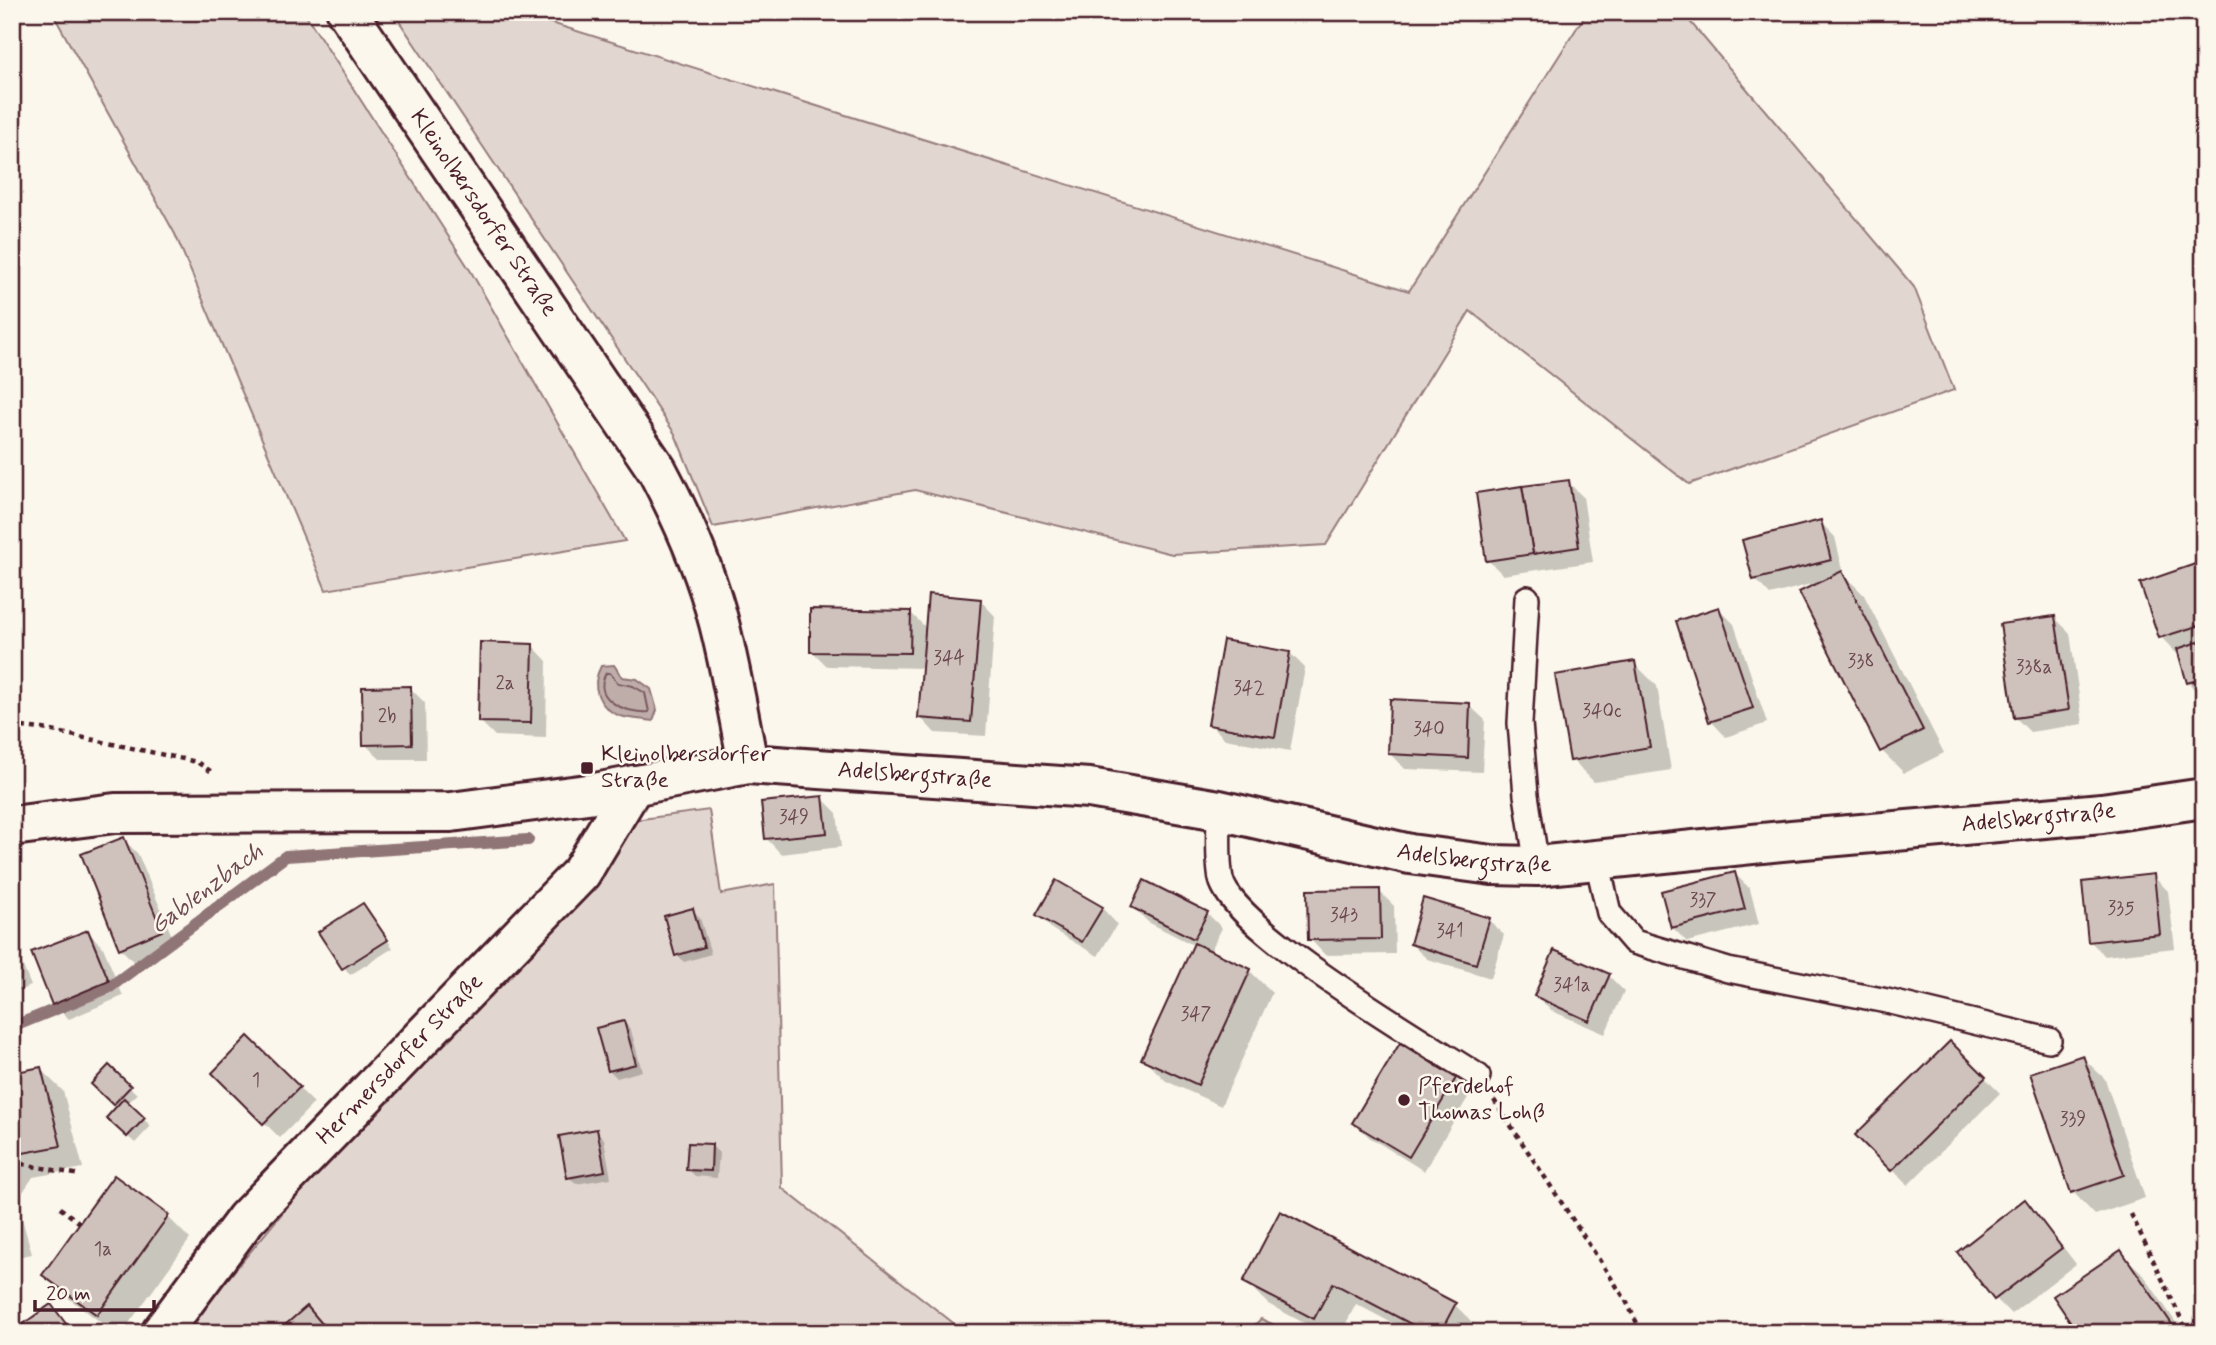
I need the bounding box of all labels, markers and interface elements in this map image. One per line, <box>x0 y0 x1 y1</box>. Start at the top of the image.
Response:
street label: Kleinolbersdorfer Straße <box>402 104 564 323</box>
house number: 344 <box>933 646 965 671</box>
house number: 338 <box>1848 649 1874 674</box>
house number: 338a <box>2016 655 2052 680</box>
house number: 2a <box>495 671 515 696</box>
house number: 342 <box>1233 676 1265 701</box>
house number: 340c <box>1582 699 1622 724</box>
house number: 2b <box>378 704 396 729</box>
house number: 340 <box>1413 717 1445 742</box>
place label: Kleinolbersdorfer Straße <box>601 740 771 796</box>
street label: Adelsbergstraße <box>837 755 993 796</box>
marker: Kleinolbersdorfer Straße <box>579 760 595 776</box>
street label: Adelsbergstraße <box>1960 796 2118 840</box>
house number: 349 <box>779 805 809 830</box>
water label: Gablenzbach <box>144 836 270 942</box>
street label: Adelsbergstraße <box>1394 836 1553 882</box>
house number: 337 <box>1689 888 1717 913</box>
house number: 335 <box>2107 896 2135 921</box>
house number: 343 <box>1330 903 1358 928</box>
house number: 341 <box>1436 919 1464 944</box>
street label: Hermersdorfer Straße <box>310 968 490 1152</box>
house number: 341a <box>1553 973 1591 998</box>
house number: 347 <box>1181 1002 1211 1027</box>
house number: 1 <box>252 1068 260 1093</box>
place label: Pferdehof Thomas Lohß <box>1418 1072 1545 1128</box>
marker: Pferdehof Thomas Lohß <box>1396 1092 1412 1108</box>
house number: 339 <box>2060 1107 2086 1132</box>
house number: 1a <box>94 1237 112 1262</box>
scale bar <box>35 1268 154 1312</box>
text: 20 m <box>46 1280 91 1308</box>

